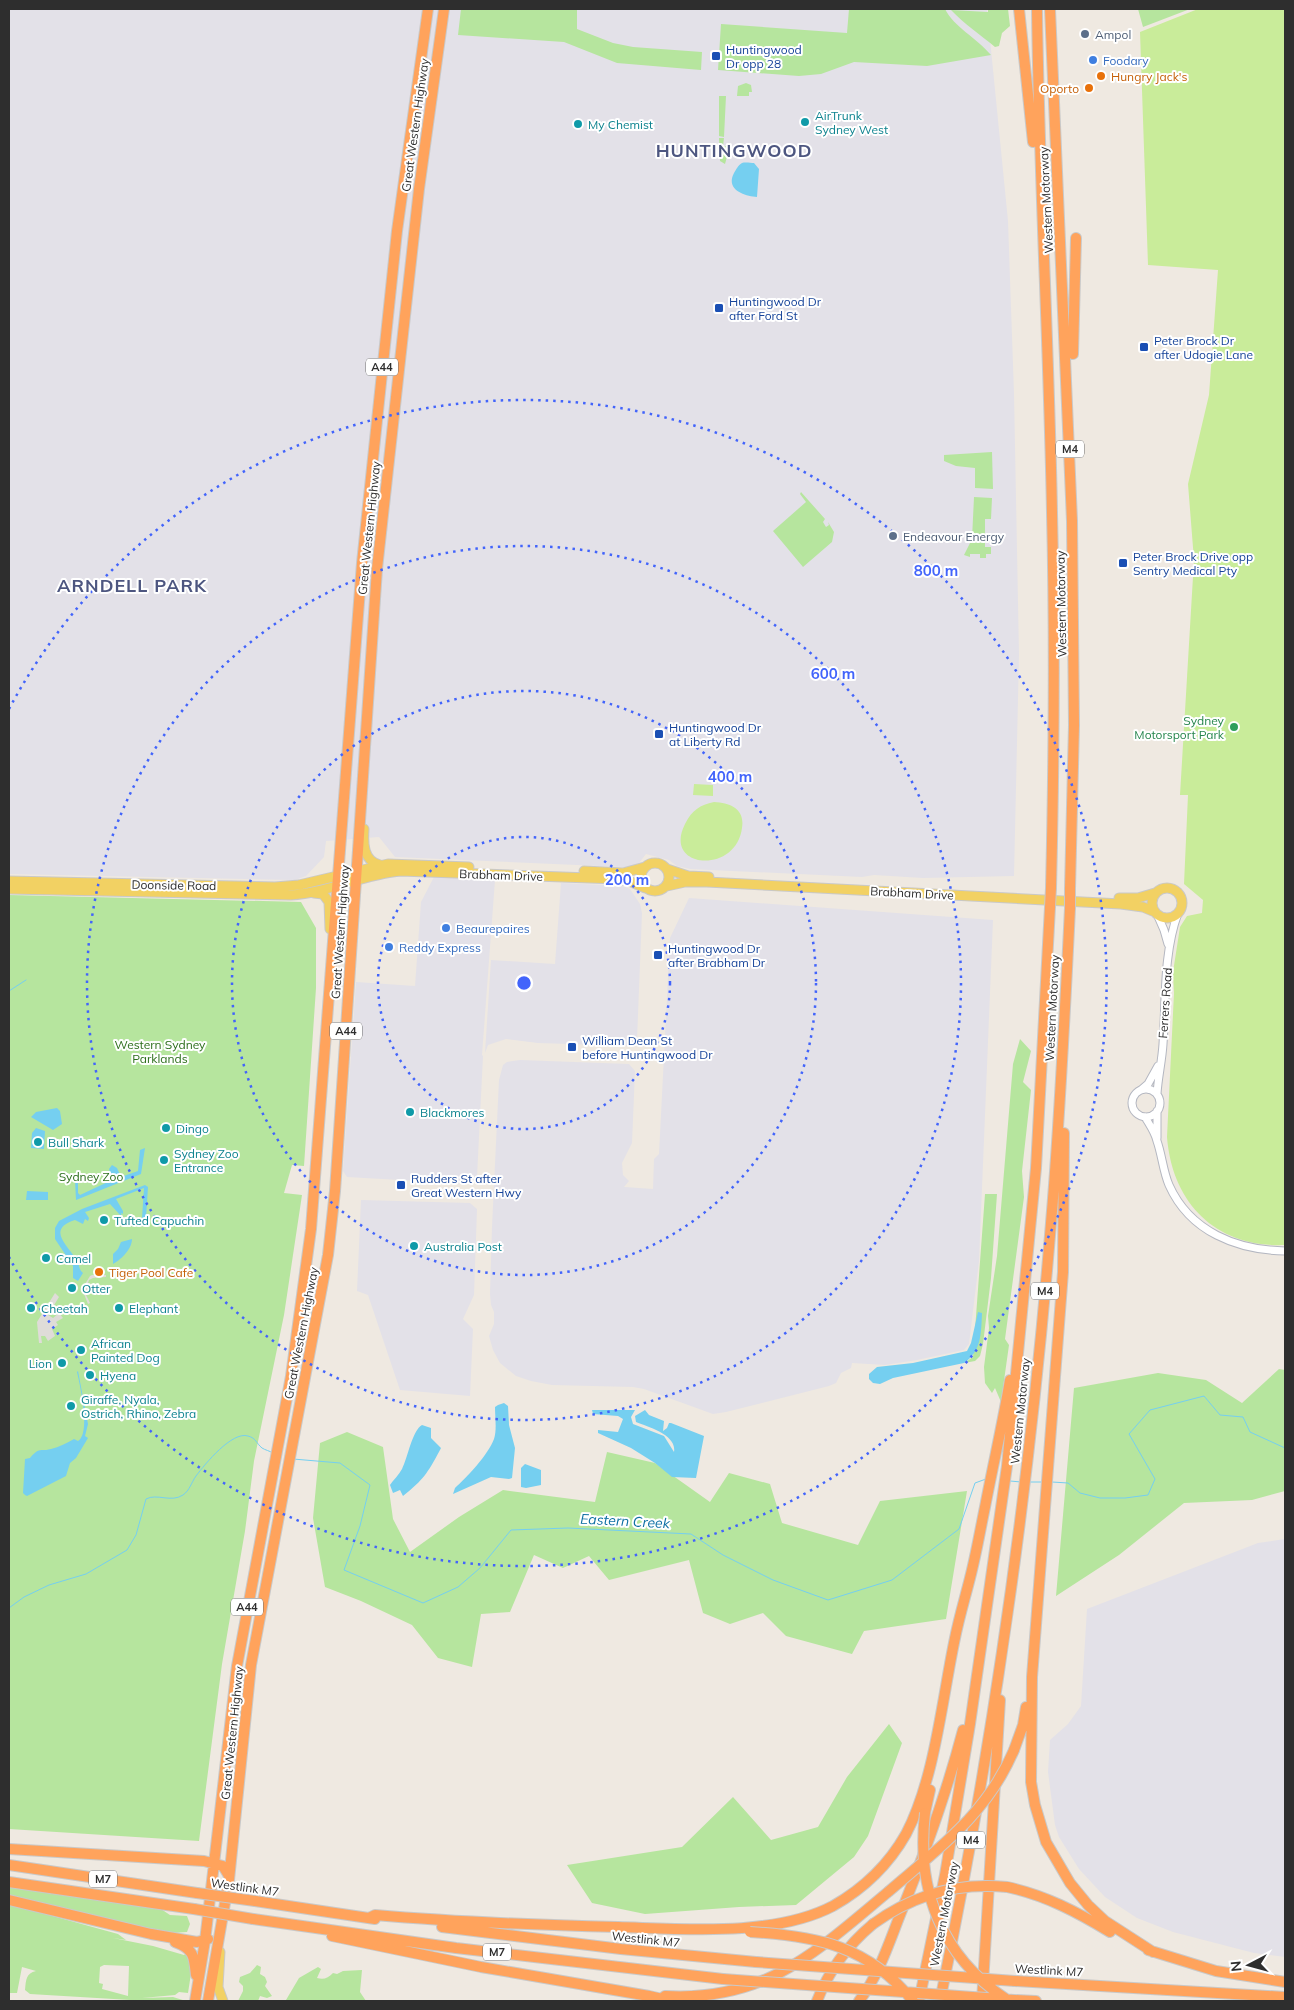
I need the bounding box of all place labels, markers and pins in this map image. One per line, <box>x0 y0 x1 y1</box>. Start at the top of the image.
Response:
place label: Ampol <box>1095 27 1131 42</box>
marker: Ampol <box>1079 28 1091 40</box>
place label: Huntingwood Dr opp 28 <box>726 42 802 71</box>
marker: Huntingwood Dr opp 28 <box>710 50 722 62</box>
place label: Foodary <box>1103 53 1149 68</box>
marker: Foodary <box>1087 54 1099 66</box>
place label: Hungry Jack's <box>1111 69 1188 84</box>
marker: Hungry Jack's <box>1095 70 1107 82</box>
place label: Oporto <box>1040 81 1079 96</box>
marker: Oporto <box>1083 82 1095 94</box>
place label: AirTrunk Sydney West <box>815 108 888 137</box>
marker: AirTrunk Sydney West <box>799 116 811 128</box>
place label: My Chemist <box>588 117 653 132</box>
marker: My Chemist <box>572 118 584 130</box>
place label: Huntingwood Dr after Ford St <box>729 294 822 323</box>
marker: Huntingwood Dr after Ford St <box>713 302 725 314</box>
place label: Peter Brock Dr after Udogie Lane <box>1154 333 1253 362</box>
marker: Peter Brock Dr after Udogie Lane <box>1138 341 1150 353</box>
place label: Endeavour Energy <box>903 529 1005 544</box>
marker: Endeavour Energy <box>887 530 899 542</box>
place label: Peter Brock Drive opp Sentry Medical Pty <box>1133 549 1253 578</box>
marker: Peter Brock Drive opp Sentry Medical Pty <box>1117 557 1129 569</box>
place label: Sydney Motorsport Park <box>1134 713 1225 742</box>
place label: Huntingwood Dr at Liberty Rd <box>669 720 762 749</box>
marker: Sydney Motorsport Park <box>1228 721 1240 733</box>
marker: Huntingwood Dr at Liberty Rd <box>653 728 665 740</box>
place label: Beaurepaires <box>456 921 530 936</box>
marker: Beaurepaires <box>440 922 452 934</box>
place label: Reddy Express <box>399 940 481 955</box>
marker: Reddy Express <box>383 941 395 953</box>
place label: Huntingwood Dr after Brabham Dr <box>668 941 766 970</box>
marker: Huntingwood Dr after Brabham Dr <box>652 949 664 961</box>
centre of rings <box>515 974 533 992</box>
place label: William Dean St before Huntingwood Dr <box>582 1033 713 1062</box>
marker: William Dean St before Huntingwood Dr <box>566 1041 578 1053</box>
place label: Blackmores <box>420 1105 485 1120</box>
marker: Blackmores <box>404 1106 416 1118</box>
place label: Dingo <box>176 1121 209 1136</box>
marker: Dingo <box>160 1122 172 1134</box>
place label: Bull Shark <box>48 1135 105 1150</box>
marker: Bull Shark <box>32 1136 44 1148</box>
place label: Sydney Zoo Entrance <box>174 1146 239 1175</box>
marker: Sydney Zoo Entrance <box>158 1154 170 1166</box>
place label: Rudders St after Great Western Hwy <box>411 1171 522 1200</box>
marker: Rudders St after Great Western Hwy <box>395 1179 407 1191</box>
place label: Tufted Capuchin <box>114 1213 204 1228</box>
marker: Tufted Capuchin <box>98 1214 110 1226</box>
place label: Australia Post <box>424 1239 502 1254</box>
marker: Australia Post <box>408 1240 420 1252</box>
place label: Camel <box>56 1251 91 1266</box>
marker: Camel <box>40 1252 52 1264</box>
place label: Tiger Pool Cafe <box>109 1265 193 1280</box>
marker: Tiger Pool Cafe <box>93 1266 105 1278</box>
place label: Otter <box>82 1281 111 1296</box>
marker: Otter <box>66 1282 78 1294</box>
place label: Cheetah <box>41 1301 88 1316</box>
place label: Elephant <box>129 1301 178 1316</box>
marker: Cheetah <box>25 1302 37 1314</box>
marker: Elephant <box>113 1302 125 1314</box>
place label: African Painted Dog <box>91 1336 160 1365</box>
marker: African Painted Dog <box>75 1344 87 1356</box>
place label: Lion <box>29 1356 52 1371</box>
marker: Lion <box>56 1357 68 1369</box>
place label: Hyena <box>100 1368 136 1383</box>
marker: Hyena <box>84 1369 96 1381</box>
place label: Giraffe, Nyala, Ostrich, Rhino, Zebra <box>81 1392 196 1421</box>
marker: Giraffe, Nyala, Ostrich, Rhino, Zebra <box>65 1400 77 1412</box>

